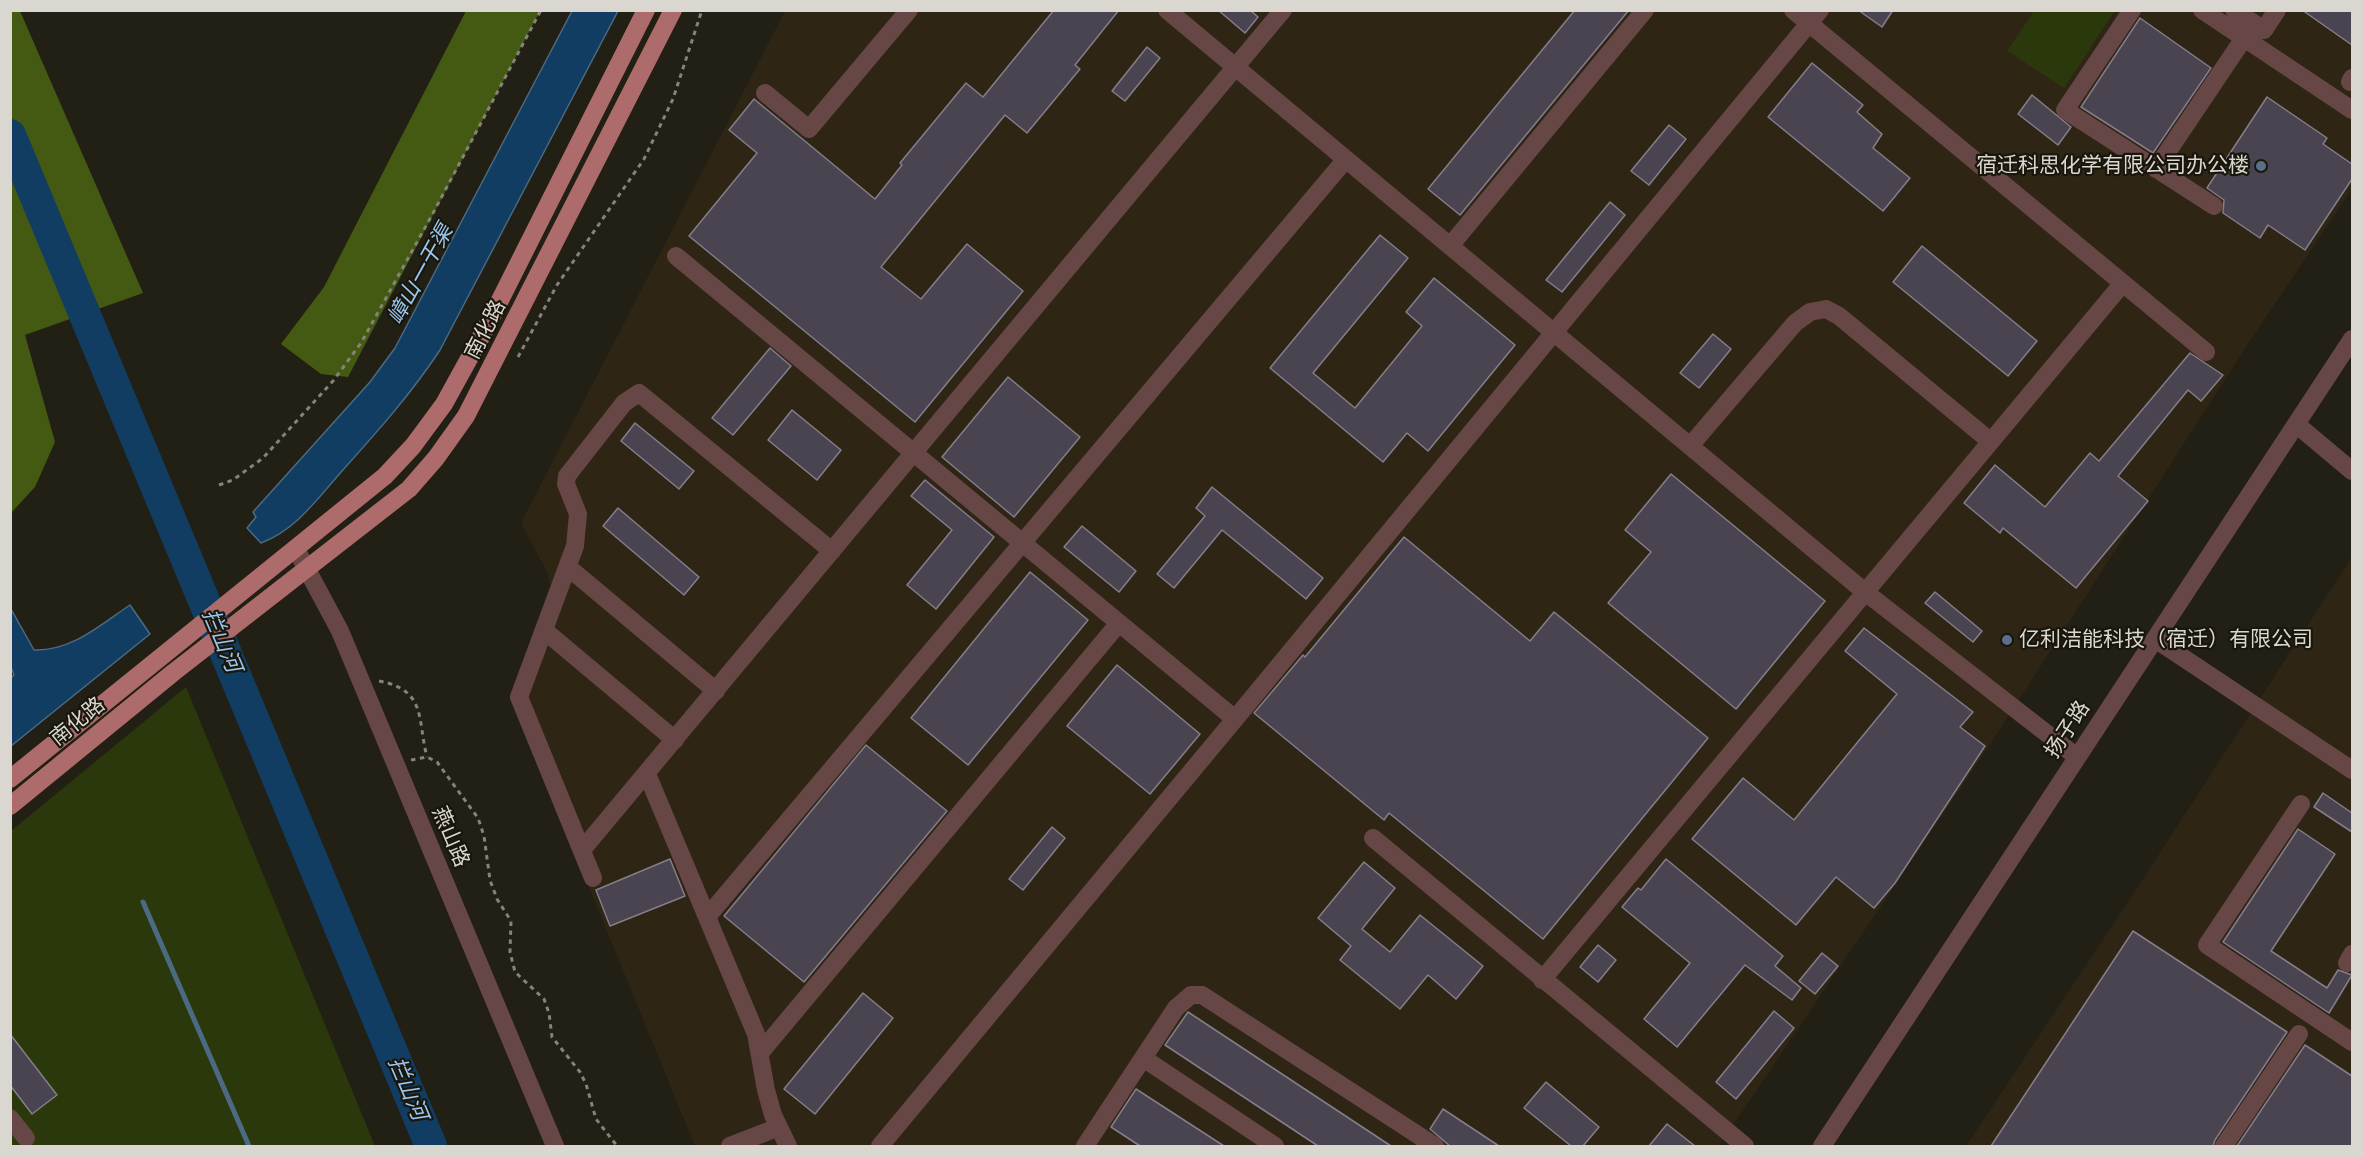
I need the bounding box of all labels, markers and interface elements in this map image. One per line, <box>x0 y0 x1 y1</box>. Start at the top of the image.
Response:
place label: 宿迁科思化学有限公司办公楼 <box>1976 153 2249 179</box>
marker: 宿迁科思化学有限公司办公楼 <box>2254 159 2268 173</box>
water label: 嶂山一干渠 <box>383 220 459 330</box>
street label: 南化路 <box>460 296 512 364</box>
water label: 拦山河 <box>196 605 246 677</box>
place label: 亿利洁能科技（宿迁）有限公司 <box>2019 627 2313 653</box>
marker: 亿利洁能科技（宿迁）有限公司 <box>2000 633 2014 647</box>
street label: 南化路 <box>46 692 110 752</box>
street label: 扬子路 <box>2040 697 2096 763</box>
street label: 燕山路 <box>426 803 474 871</box>
water label: 拦山河 <box>382 1053 432 1125</box>

